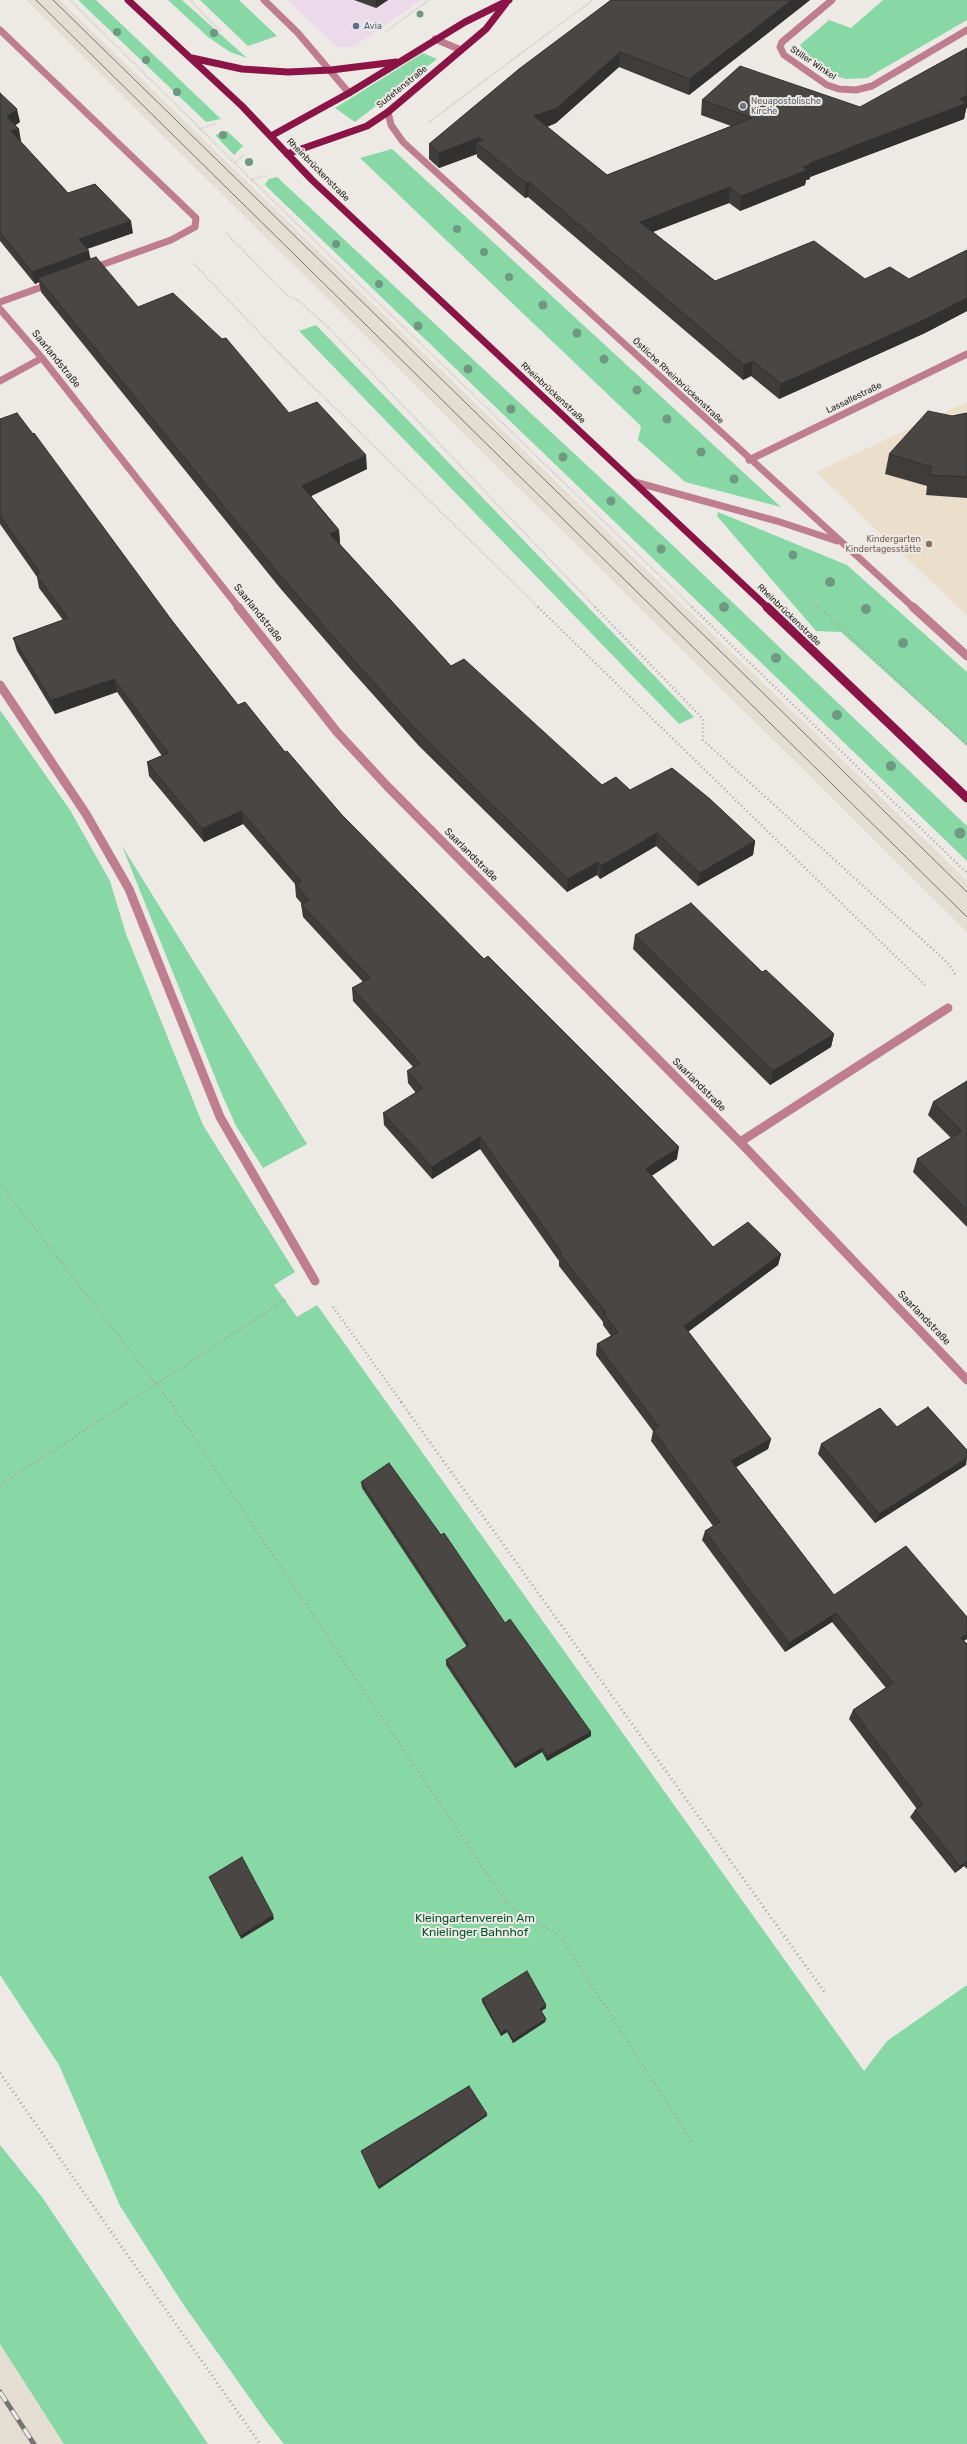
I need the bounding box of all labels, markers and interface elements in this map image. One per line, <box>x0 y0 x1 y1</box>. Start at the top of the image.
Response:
marker: Avia <box>351 21 361 31</box>
place label: Avia <box>364 21 382 31</box>
street label: Stiller Winkel <box>788 44 838 82</box>
street label: Sudetenstraße <box>374 63 430 111</box>
place label: Neuapostolische Kirche <box>751 96 821 117</box>
marker: Neuapostolische Kirche <box>738 101 748 111</box>
street label: Rheinbrückenstraße <box>284 136 352 204</box>
street label: Saarlandstraße <box>29 328 83 390</box>
street label: Östliche Rheinbrückenstraße <box>630 336 726 426</box>
street label: Rheinbrückenstraße <box>518 360 588 426</box>
street label: Lassallestraße <box>825 380 883 416</box>
place label: Kindergarten Kindertagesstätte <box>846 534 921 555</box>
marker: Kindergarten Kindertagesstätte <box>924 539 934 549</box>
street label: Saarlandstraße <box>231 582 285 644</box>
street label: Rheinbrückenstraße <box>755 582 823 648</box>
street label: Saarlandstraße <box>442 826 500 884</box>
street label: Saarlandstraße <box>670 1056 728 1114</box>
street label: Saarlandstraße <box>895 1288 953 1348</box>
park label: Kleingartenverein Am Knielinger Bahnhof <box>415 1912 535 1940</box>

